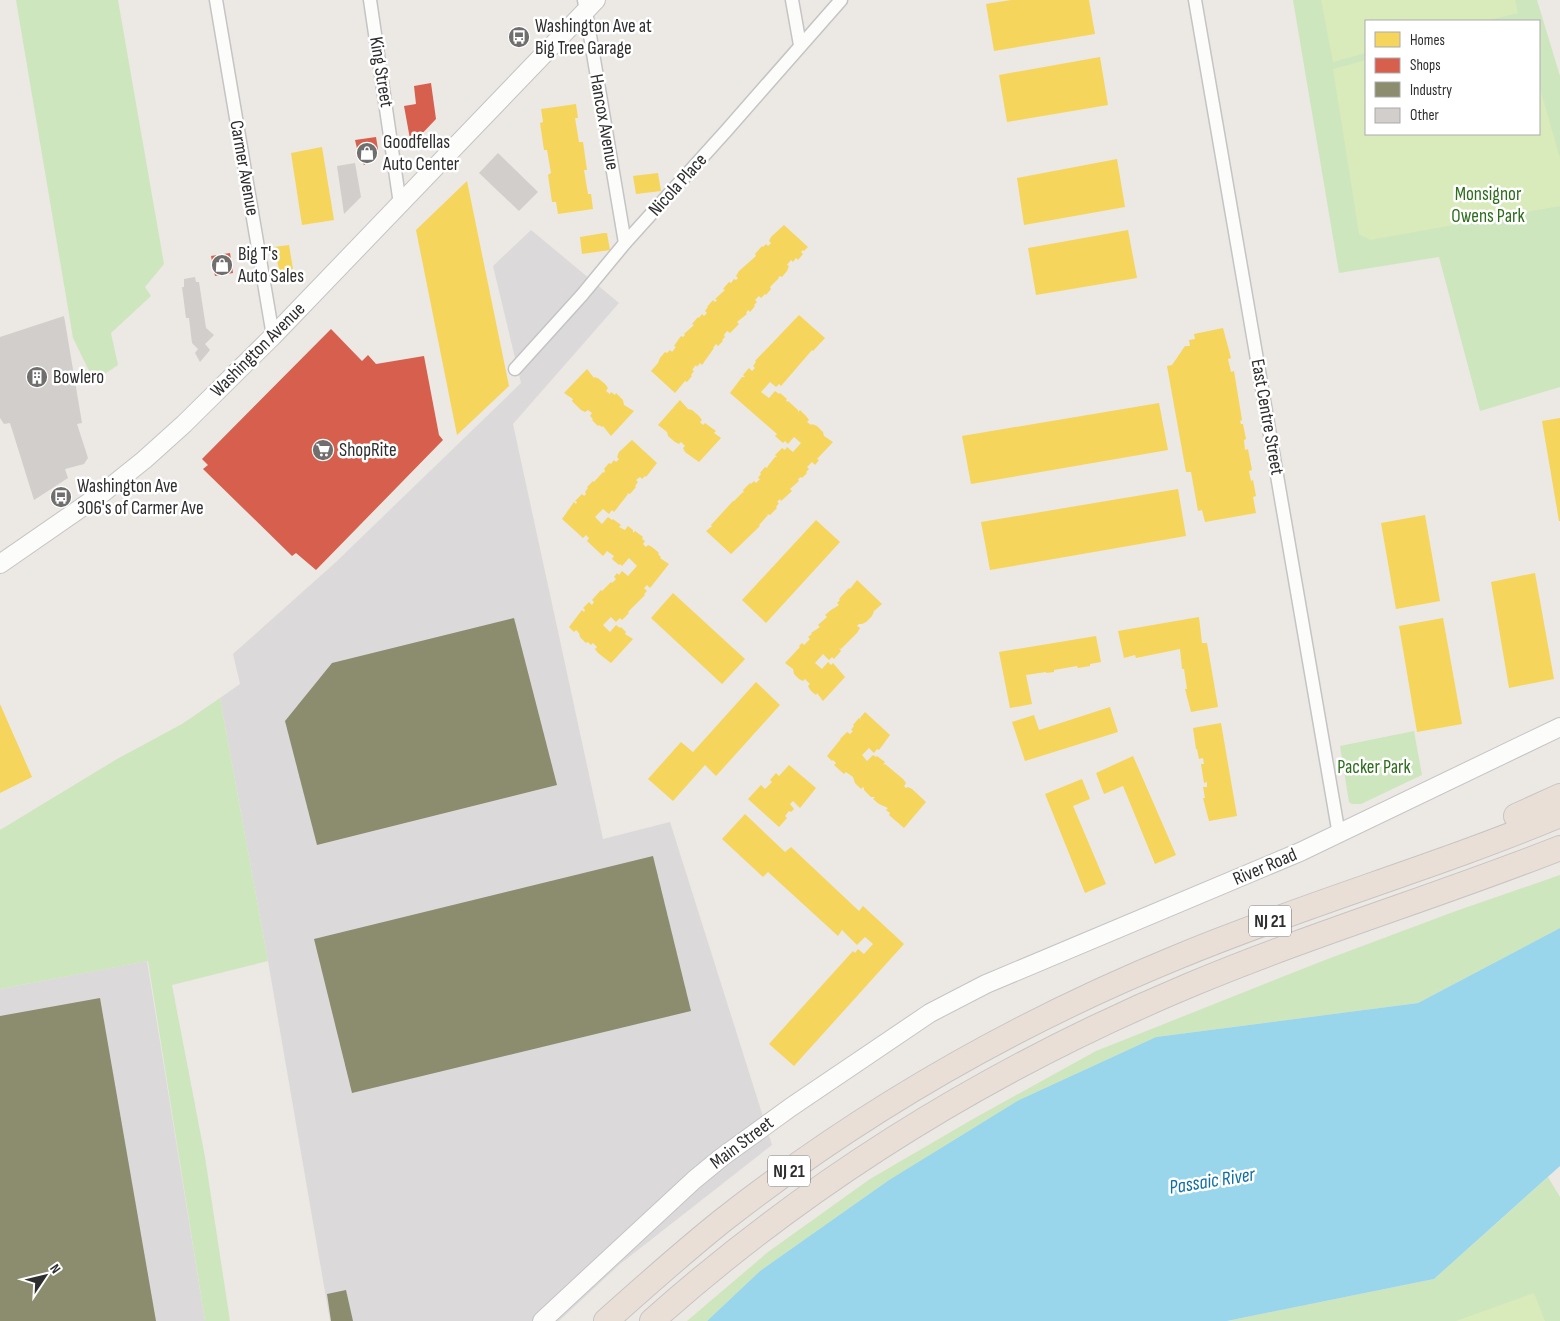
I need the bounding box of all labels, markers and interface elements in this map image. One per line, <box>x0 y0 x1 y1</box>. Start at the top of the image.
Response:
place label: Washington Ave at Big Tree Garage <box>535 15 652 60</box>
legend <box>1365 20 1540 135</box>
bus stop icon: Washington Ave at Big Tree Garage <box>507 25 531 49</box>
text: Homes <box>1410 31 1445 50</box>
street label: King Street <box>364 35 398 109</box>
text: Shops <box>1410 56 1441 75</box>
street label: Hancox Avenue <box>584 72 624 172</box>
text: Industry <box>1410 81 1452 100</box>
text: Other <box>1410 106 1439 125</box>
street label: Carmer Avenue <box>224 119 264 217</box>
place label: Goodfellas Auto Center <box>382 131 460 176</box>
shop icon: Goodfellas Auto Center <box>355 141 379 165</box>
street label: Nicola Place <box>644 149 712 221</box>
park label: Monsignor Owens Park <box>1451 183 1525 228</box>
place label: Big T's Auto Sales <box>237 243 304 288</box>
shop icon: Big T's Auto Sales <box>210 253 234 277</box>
street label: Washington Avenue <box>206 298 310 402</box>
street label: East Centre Street <box>1246 357 1289 477</box>
building icon: Bowlero <box>25 365 49 389</box>
place label: Bowlero <box>53 366 104 389</box>
supermarket icon: ShopRite <box>311 438 335 462</box>
place label: ShopRite <box>339 439 397 462</box>
place label: Washington Ave 306's of Carmer Ave <box>77 475 204 520</box>
bus stop icon: Washington Ave 306's of Carmer Ave <box>49 485 73 509</box>
park label: Packer Park <box>1337 756 1412 779</box>
street label: River Road <box>1230 843 1300 891</box>
road number: NJ 21 <box>1249 906 1291 936</box>
street label: Main Street <box>706 1112 778 1174</box>
road number: NJ 21 <box>768 1156 810 1186</box>
water label: Passaic River <box>1167 1162 1258 1200</box>
north arrow <box>20 1251 70 1301</box>
text: N <box>46 1261 64 1277</box>

